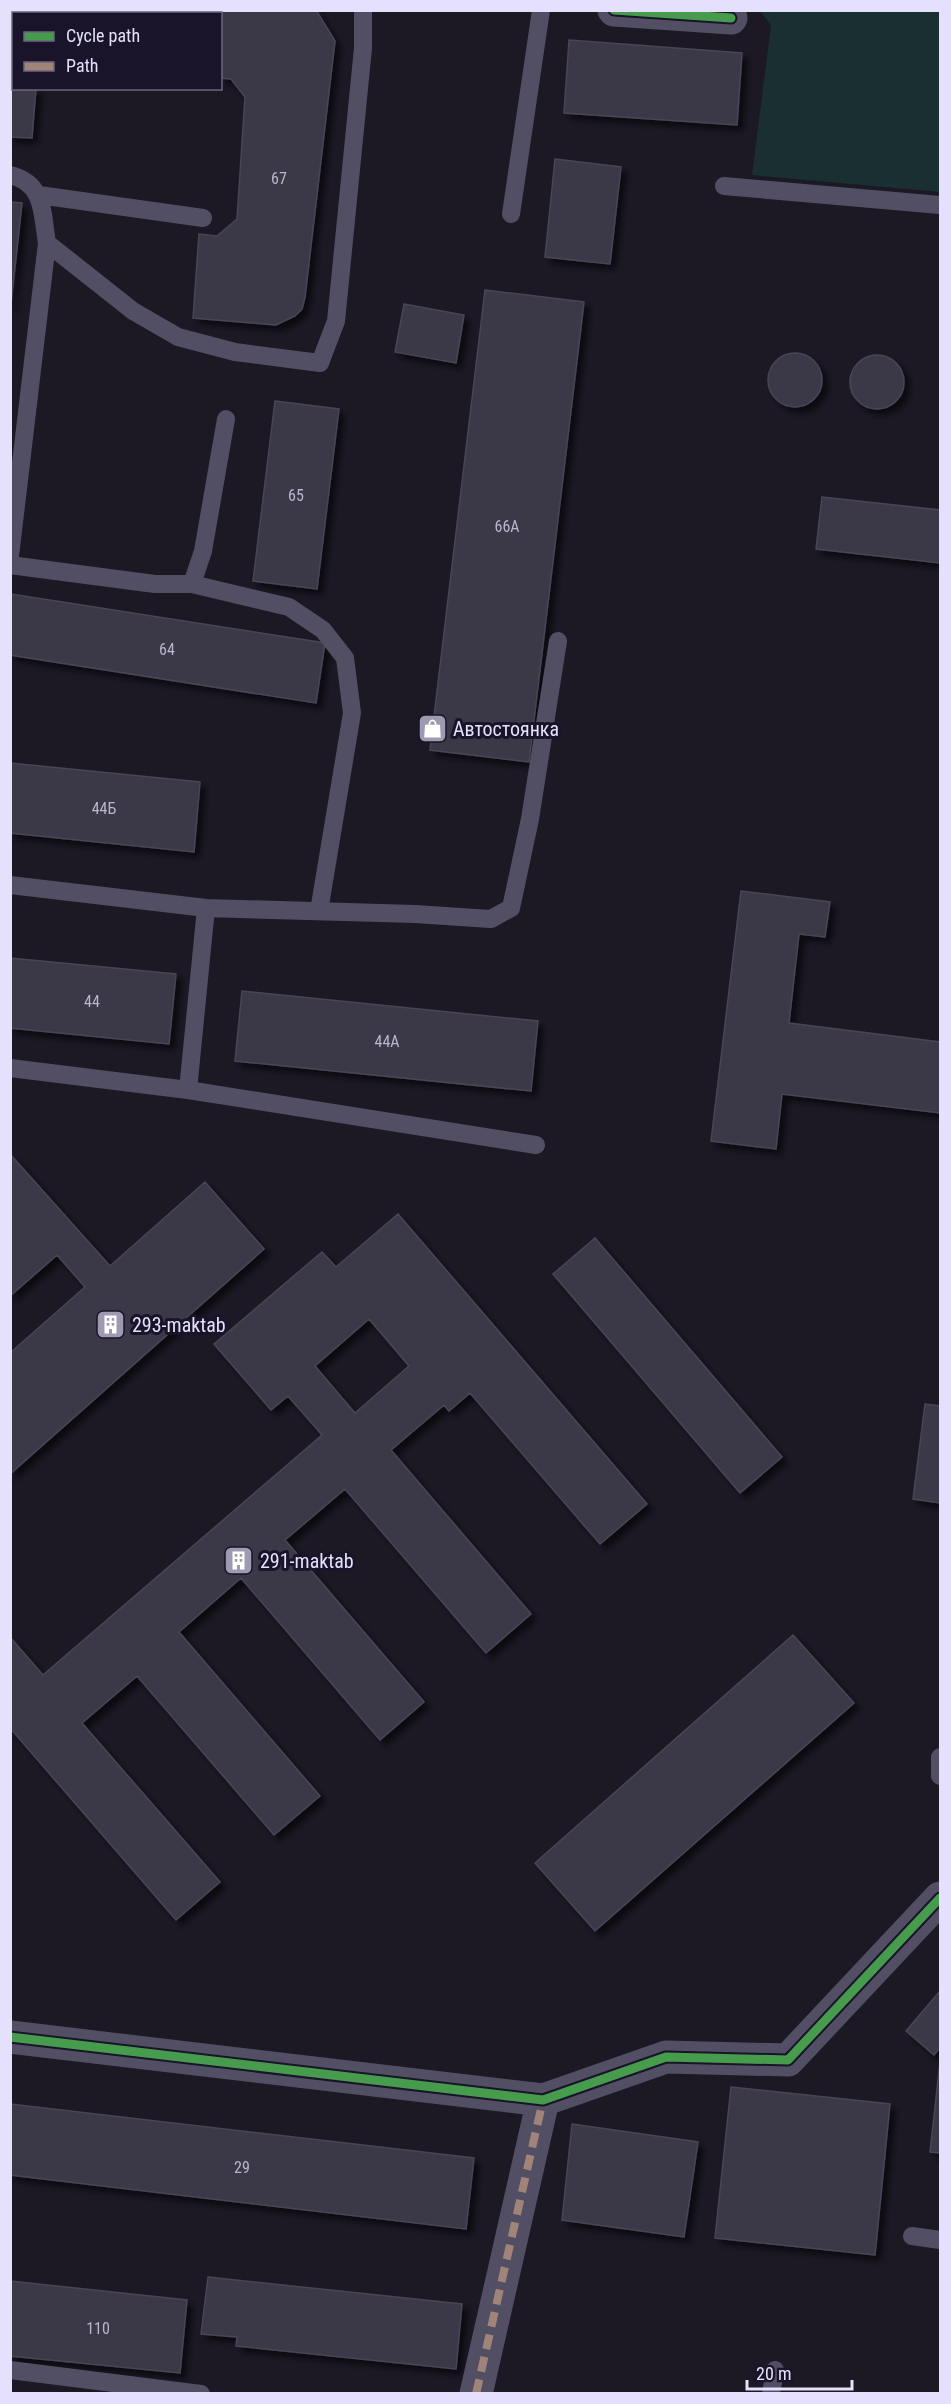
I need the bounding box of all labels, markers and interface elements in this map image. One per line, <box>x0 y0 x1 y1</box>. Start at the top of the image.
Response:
legend <box>12 12 222 90</box>
text: Cycle path <box>66 25 140 46</box>
text: Path <box>66 55 99 76</box>
house number: 67 <box>271 169 287 188</box>
house number: 65 <box>288 486 304 505</box>
house number: 66А <box>494 517 520 536</box>
house number: 64 <box>159 640 175 659</box>
shop icon: Автостоянка <box>416 713 448 745</box>
place label: Автостоянка <box>453 717 559 741</box>
house number: 44Б <box>92 799 117 818</box>
house number: 44 <box>84 992 100 1011</box>
house number: 44А <box>374 1032 400 1051</box>
building icon: 293-maktab <box>95 1309 127 1341</box>
place label: 293-maktab <box>132 1313 226 1337</box>
building icon: 291-maktab <box>223 1545 255 1577</box>
place label: 291-maktab <box>260 1549 354 1573</box>
house number: 29 <box>234 2158 250 2177</box>
house number: 110 <box>86 2319 110 2338</box>
scale bar <box>747 2353 852 2391</box>
text: 20 m <box>756 2363 791 2384</box>

